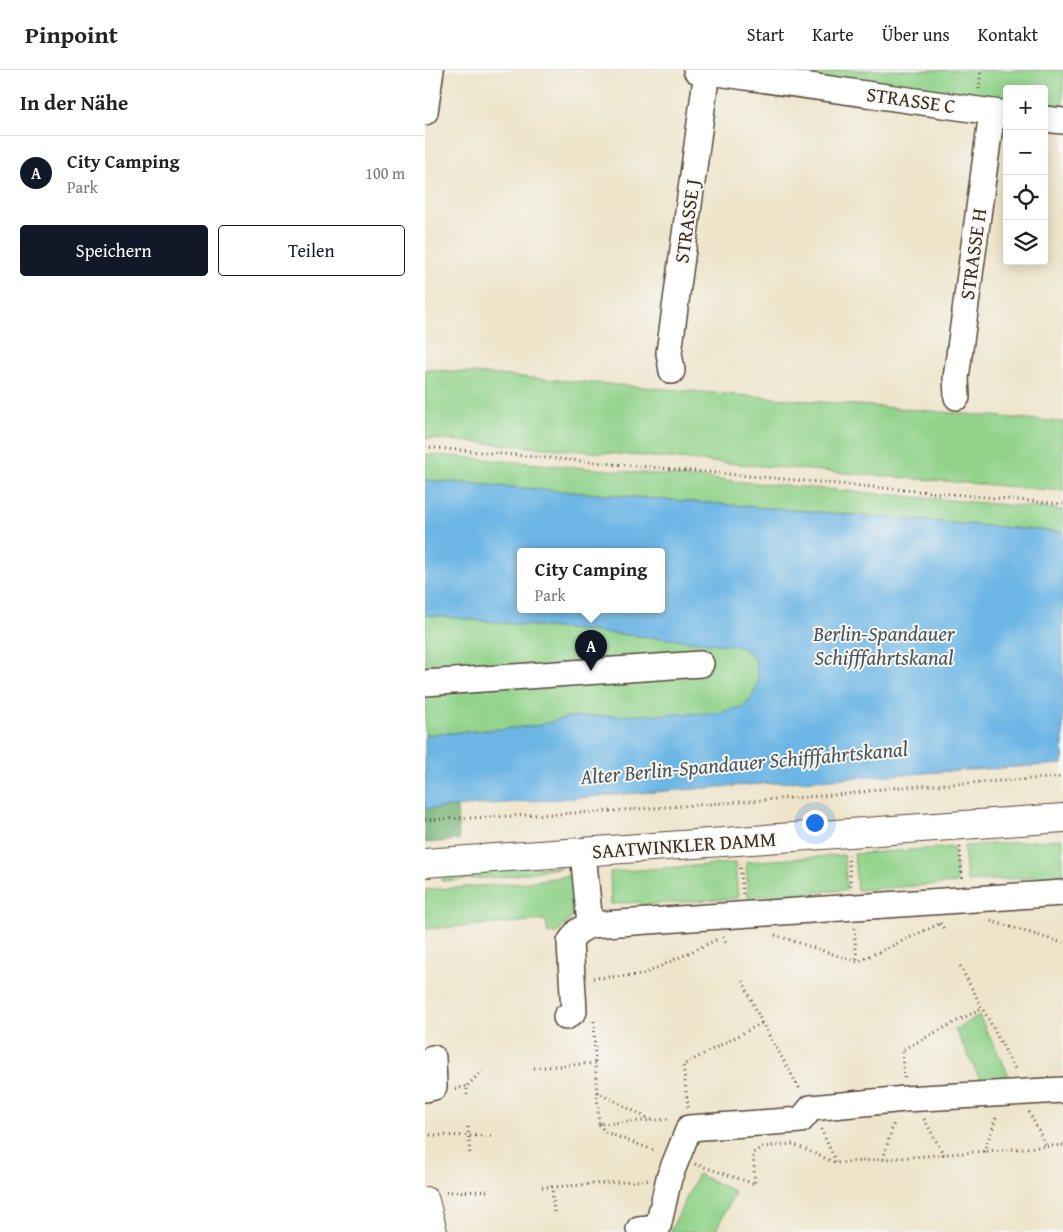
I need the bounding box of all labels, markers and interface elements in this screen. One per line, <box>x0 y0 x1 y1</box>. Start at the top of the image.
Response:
text: Pinpoint <box>25 17 118 52</box>
text: Start <box>747 21 784 48</box>
text: Karte <box>812 21 854 48</box>
text: Über uns <box>882 21 950 48</box>
text: Kontakt <box>978 21 1038 48</box>
street label: STRASSE C <box>865 79 958 120</box>
map controls <box>1003 85 1048 265</box>
button: + <box>1003 85 1048 130</box>
text: In der Nähe <box>20 87 128 118</box>
button: − <box>1003 130 1048 175</box>
text: City Camping <box>67 147 179 175</box>
text: A <box>31 161 41 185</box>
text: 100 m <box>365 161 405 185</box>
text: Park <box>67 175 98 199</box>
button: locate <box>1003 175 1048 220</box>
street label: STRASSE J <box>666 177 707 265</box>
street label: STRASSE H <box>952 206 993 301</box>
button: layers <box>1003 220 1048 265</box>
button: Speichern <box>20 225 208 276</box>
button: Teilen <box>218 225 405 276</box>
popup <box>517 548 665 613</box>
text: City Camping <box>535 555 647 583</box>
text: Park <box>535 583 566 607</box>
water label: Berlin-Spandauer Schifffahrtskanal <box>812 618 956 673</box>
pin: A <box>575 630 607 671</box>
water label: Alter Berlin-Spandauer Schifffahrtskanal <box>578 733 909 792</box>
your location <box>802 810 828 836</box>
street label: SAATWINKLER DAMM <box>591 824 777 865</box>

